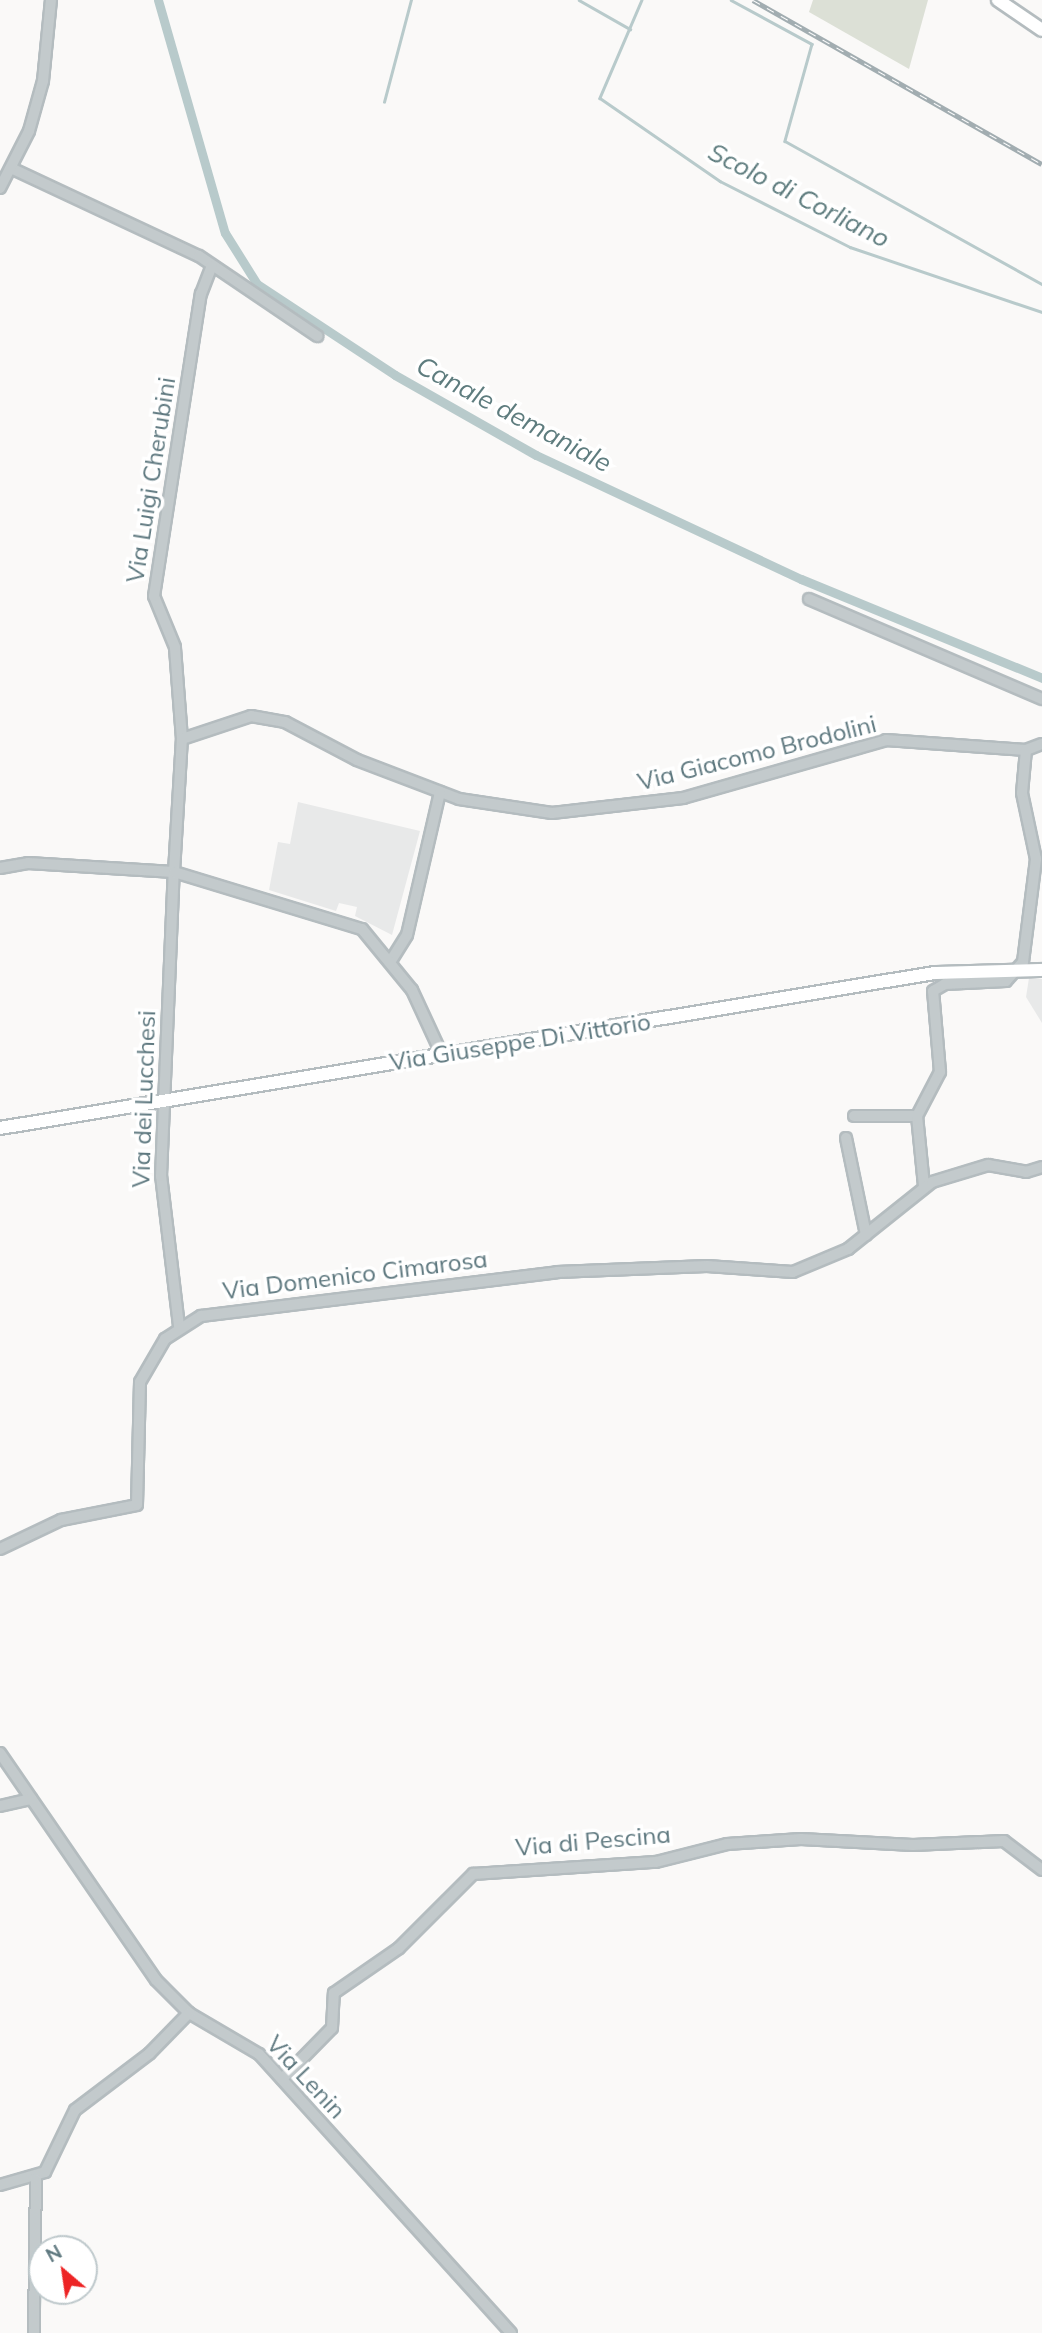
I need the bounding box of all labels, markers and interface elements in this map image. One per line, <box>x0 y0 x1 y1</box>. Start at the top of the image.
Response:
water label: Scolo di Corliano <box>703 136 895 254</box>
water label: Canale demaniale <box>411 349 617 479</box>
street label: Via Luigi Cherubini <box>121 375 181 585</box>
street label: Via Giacomo Brodolini <box>635 709 879 797</box>
street label: Via Giuseppe Di Vittorio <box>387 1007 653 1077</box>
street label: Via dei Lucchesi <box>127 1010 161 1188</box>
street label: Via Domenico Cimarosa <box>221 1244 489 1306</box>
street label: Via di Pescina <box>514 1820 672 1862</box>
street label: Via Lenin <box>260 2030 352 2124</box>
north arrow <box>28 2235 98 2305</box>
text: N <box>42 2239 66 2267</box>

